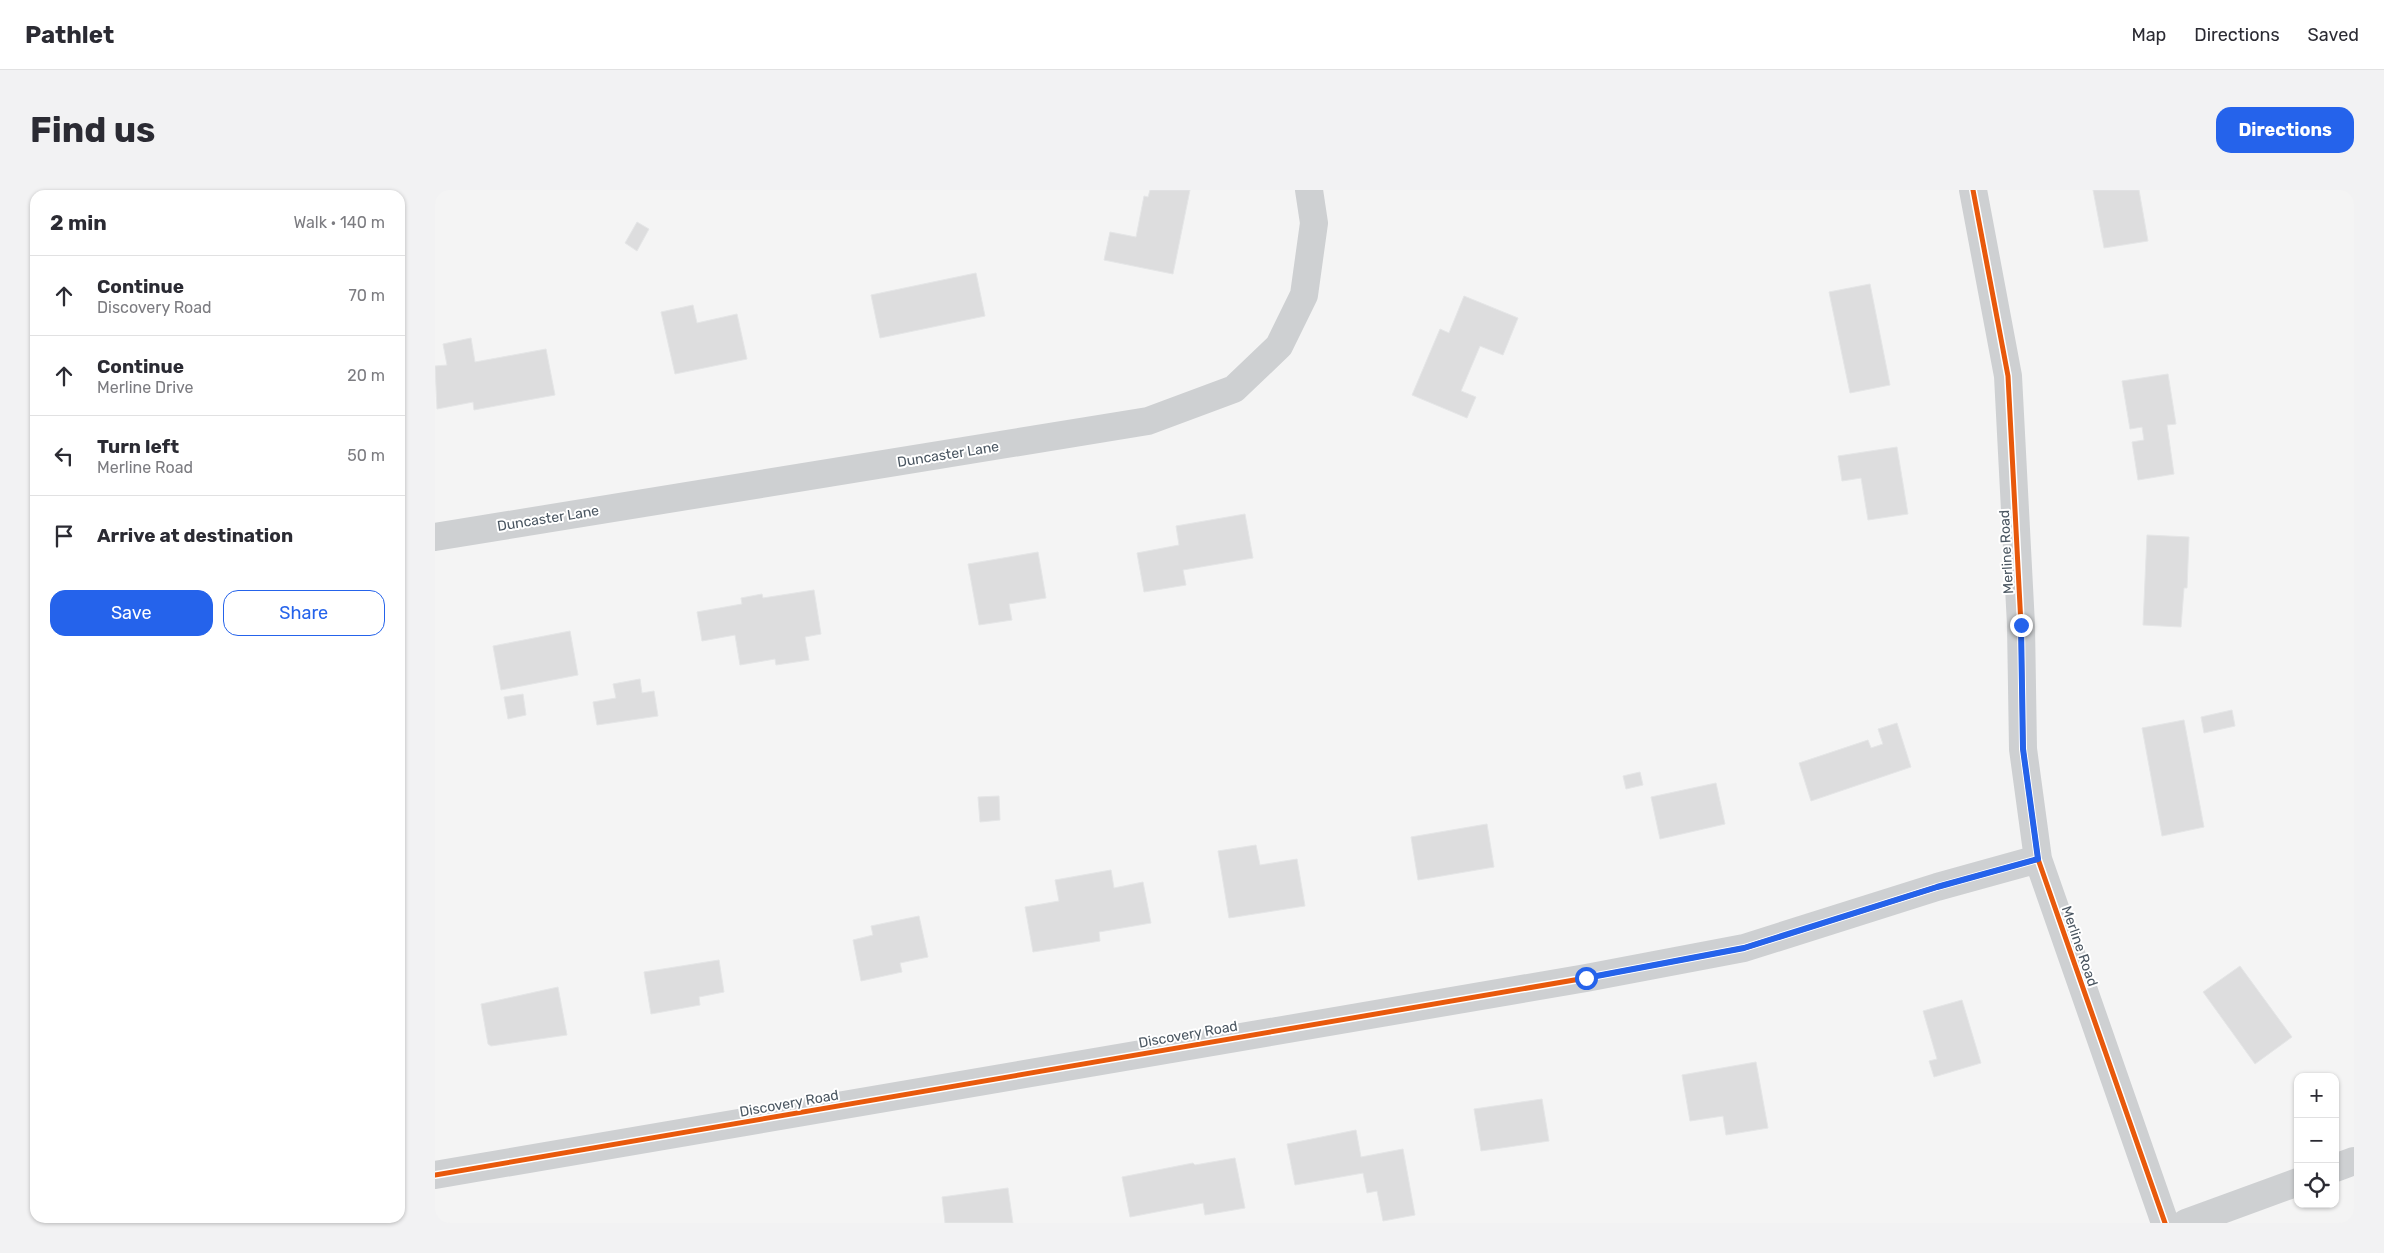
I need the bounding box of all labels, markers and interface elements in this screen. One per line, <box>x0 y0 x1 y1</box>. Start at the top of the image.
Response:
text: Pathlet <box>25 21 114 49</box>
text: Map <box>2131 24 2166 46</box>
text: Directions <box>2194 24 2280 46</box>
text: Saved <box>2308 24 2359 46</box>
button: Directions <box>2216 107 2354 153</box>
text: Find us <box>30 109 155 151</box>
text: 2 min <box>50 210 107 235</box>
text: Walk · 140 m <box>294 213 385 232</box>
text: Continue <box>97 275 184 298</box>
icon: ahead <box>50 282 78 310</box>
text: 70 m <box>348 286 385 305</box>
text: Discovery Road <box>97 298 212 317</box>
text: Continue <box>97 355 184 378</box>
icon: ahead <box>50 362 78 390</box>
text: 20 m <box>347 366 385 385</box>
text: Merline Drive <box>97 378 194 397</box>
text: Turn left <box>97 435 179 458</box>
street label: Duncaster Lane <box>896 438 1000 471</box>
icon: left <box>50 442 78 470</box>
text: 50 m <box>347 446 385 465</box>
text: Merline Road <box>97 458 193 477</box>
street label: Duncaster Lane <box>496 502 600 535</box>
street label: Merline Road <box>1996 510 2017 594</box>
icon: arrive <box>50 522 78 550</box>
text: Arrive at destination <box>97 524 293 547</box>
button: Save <box>50 590 213 636</box>
button: Share <box>223 590 385 636</box>
route end <box>2010 614 2033 637</box>
street label: Merline Road <box>2058 904 2101 989</box>
route start <box>1575 967 1598 990</box>
street label: Discovery Road <box>1137 1017 1239 1052</box>
map controls <box>2294 1073 2339 1208</box>
button: + <box>2294 1073 2339 1118</box>
street label: Discovery Road <box>738 1086 840 1121</box>
button: − <box>2294 1118 2339 1163</box>
button: locate <box>2294 1163 2339 1208</box>

